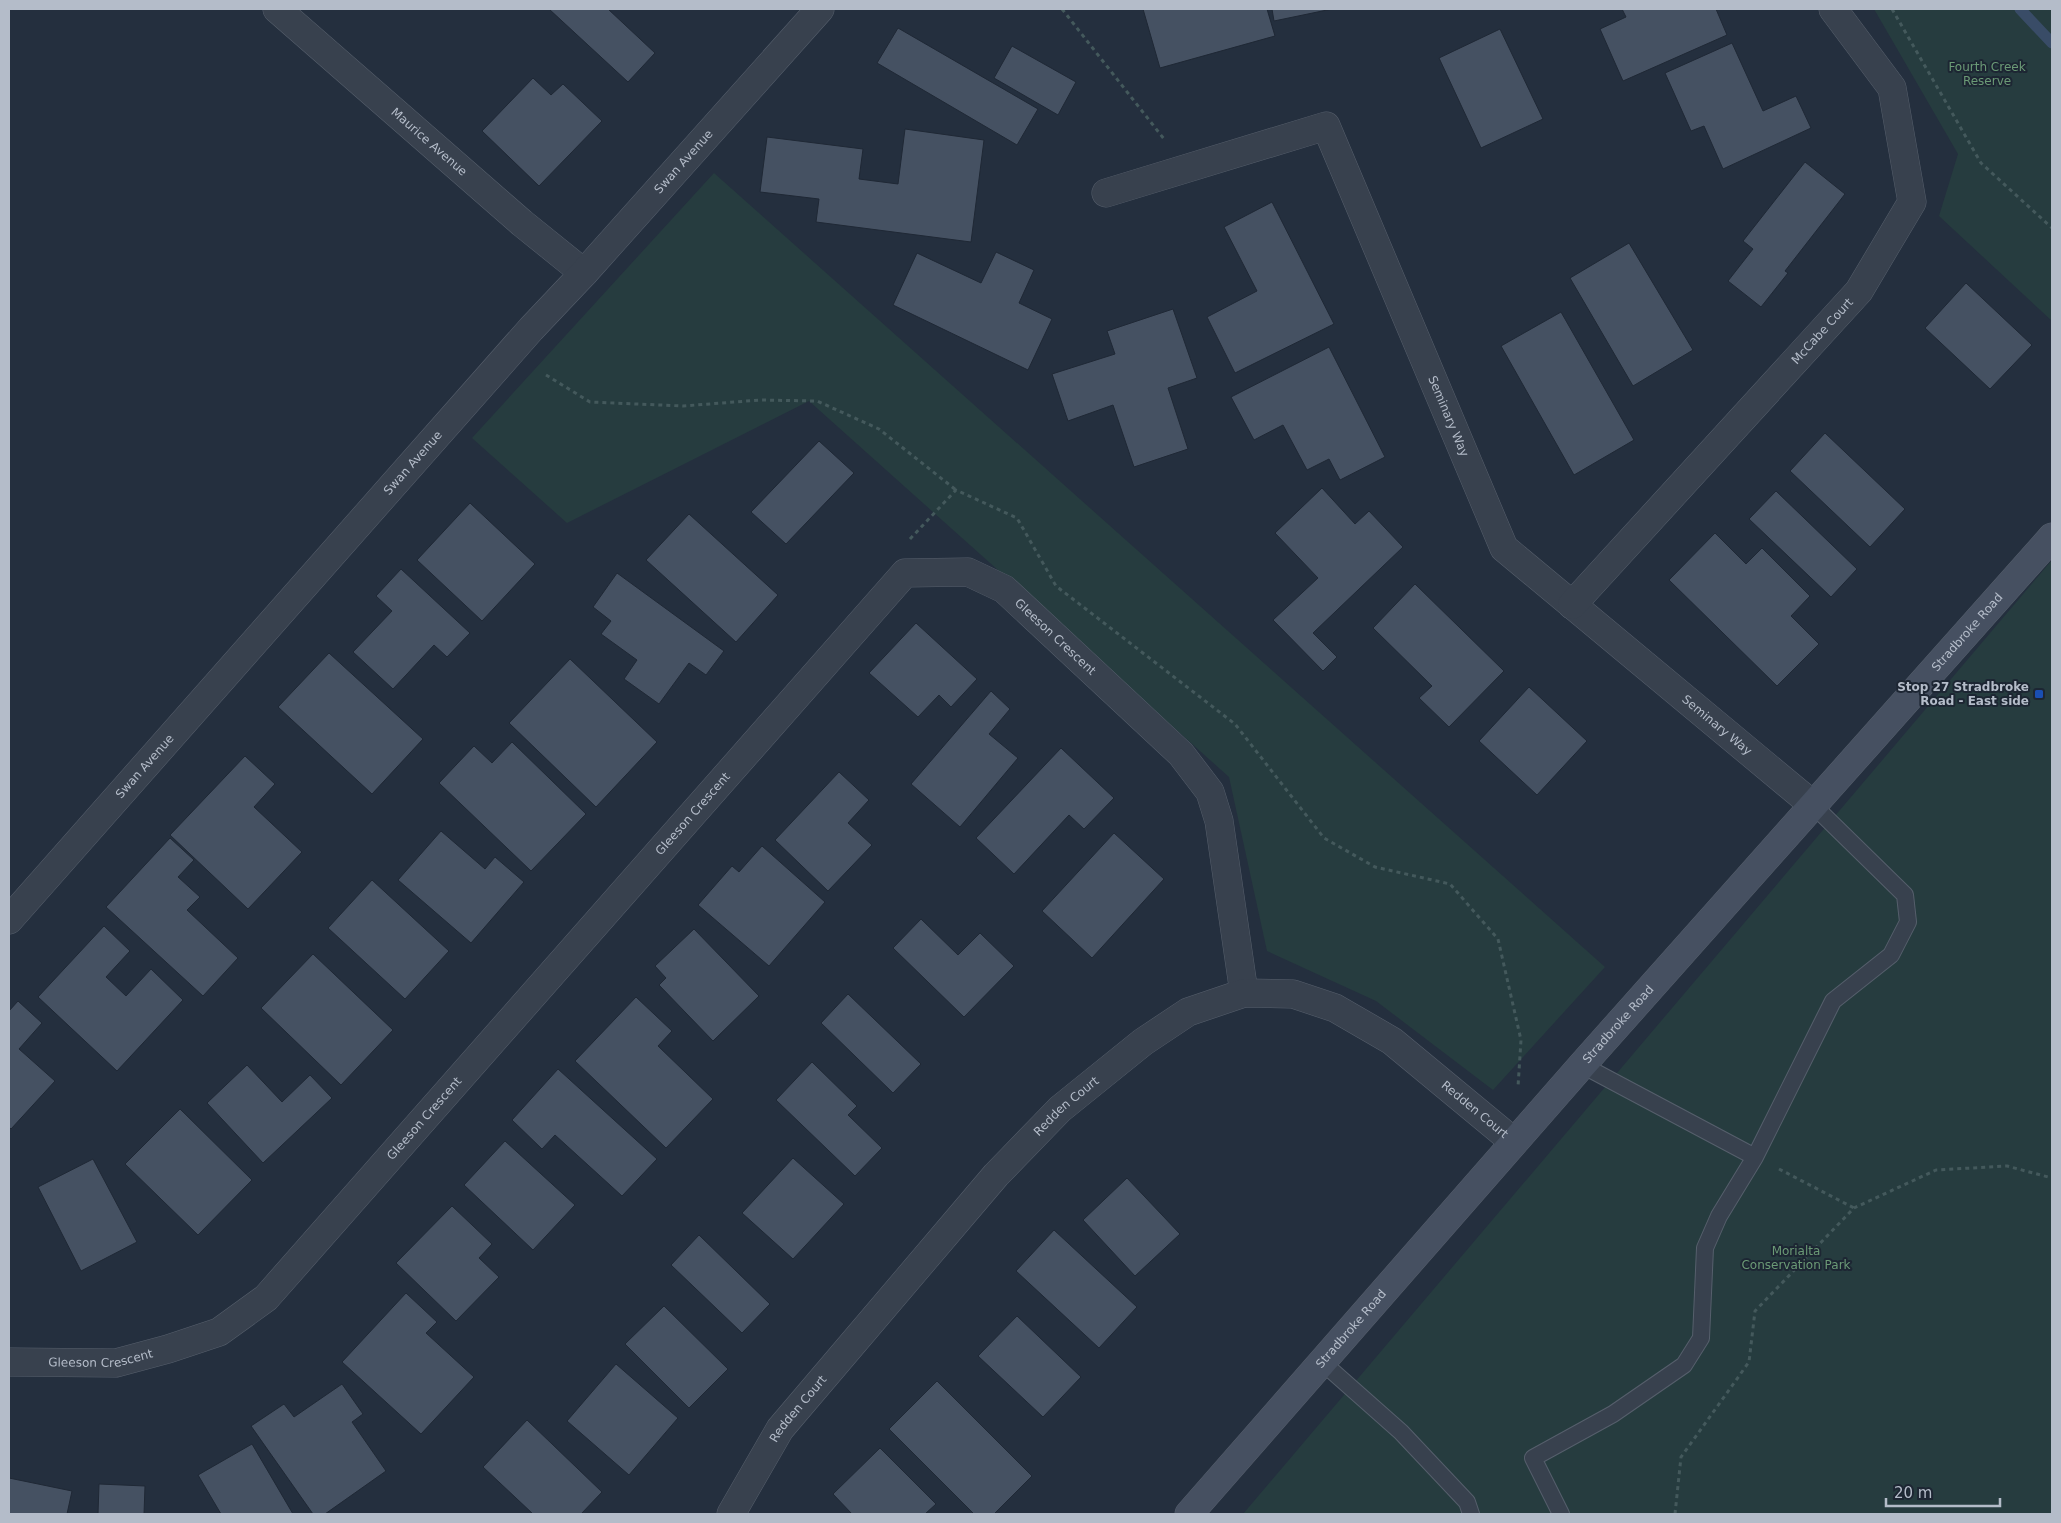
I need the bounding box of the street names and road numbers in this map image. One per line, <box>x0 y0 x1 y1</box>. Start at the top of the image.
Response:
street label: Maurice Avenue <box>388 105 470 179</box>
street label: Swan Avenue <box>651 127 716 196</box>
street label: McCabe Court <box>1789 295 1856 367</box>
street label: Seminary Way <box>1425 374 1472 459</box>
street label: Swan Avenue <box>381 428 445 498</box>
street label: Stradbroke Road <box>1929 590 2006 674</box>
street label: Gleeson Crescent <box>1012 596 1099 678</box>
street label: Seminary Way <box>1679 692 1755 758</box>
street label: Swan Avenue <box>113 731 177 801</box>
street label: Gleeson Crescent <box>653 769 733 858</box>
street label: Stradbroke Road <box>1580 983 1657 1066</box>
street label: Redden Court <box>1031 1073 1102 1139</box>
street label: Gleeson Crescent <box>384 1074 465 1163</box>
street label: Redden Court <box>1439 1078 1511 1141</box>
street label: Stradbroke Road <box>1313 1287 1389 1371</box>
street label: Gleeson Crescent <box>48 1346 155 1370</box>
street label: Redden Court <box>767 1372 830 1445</box>

